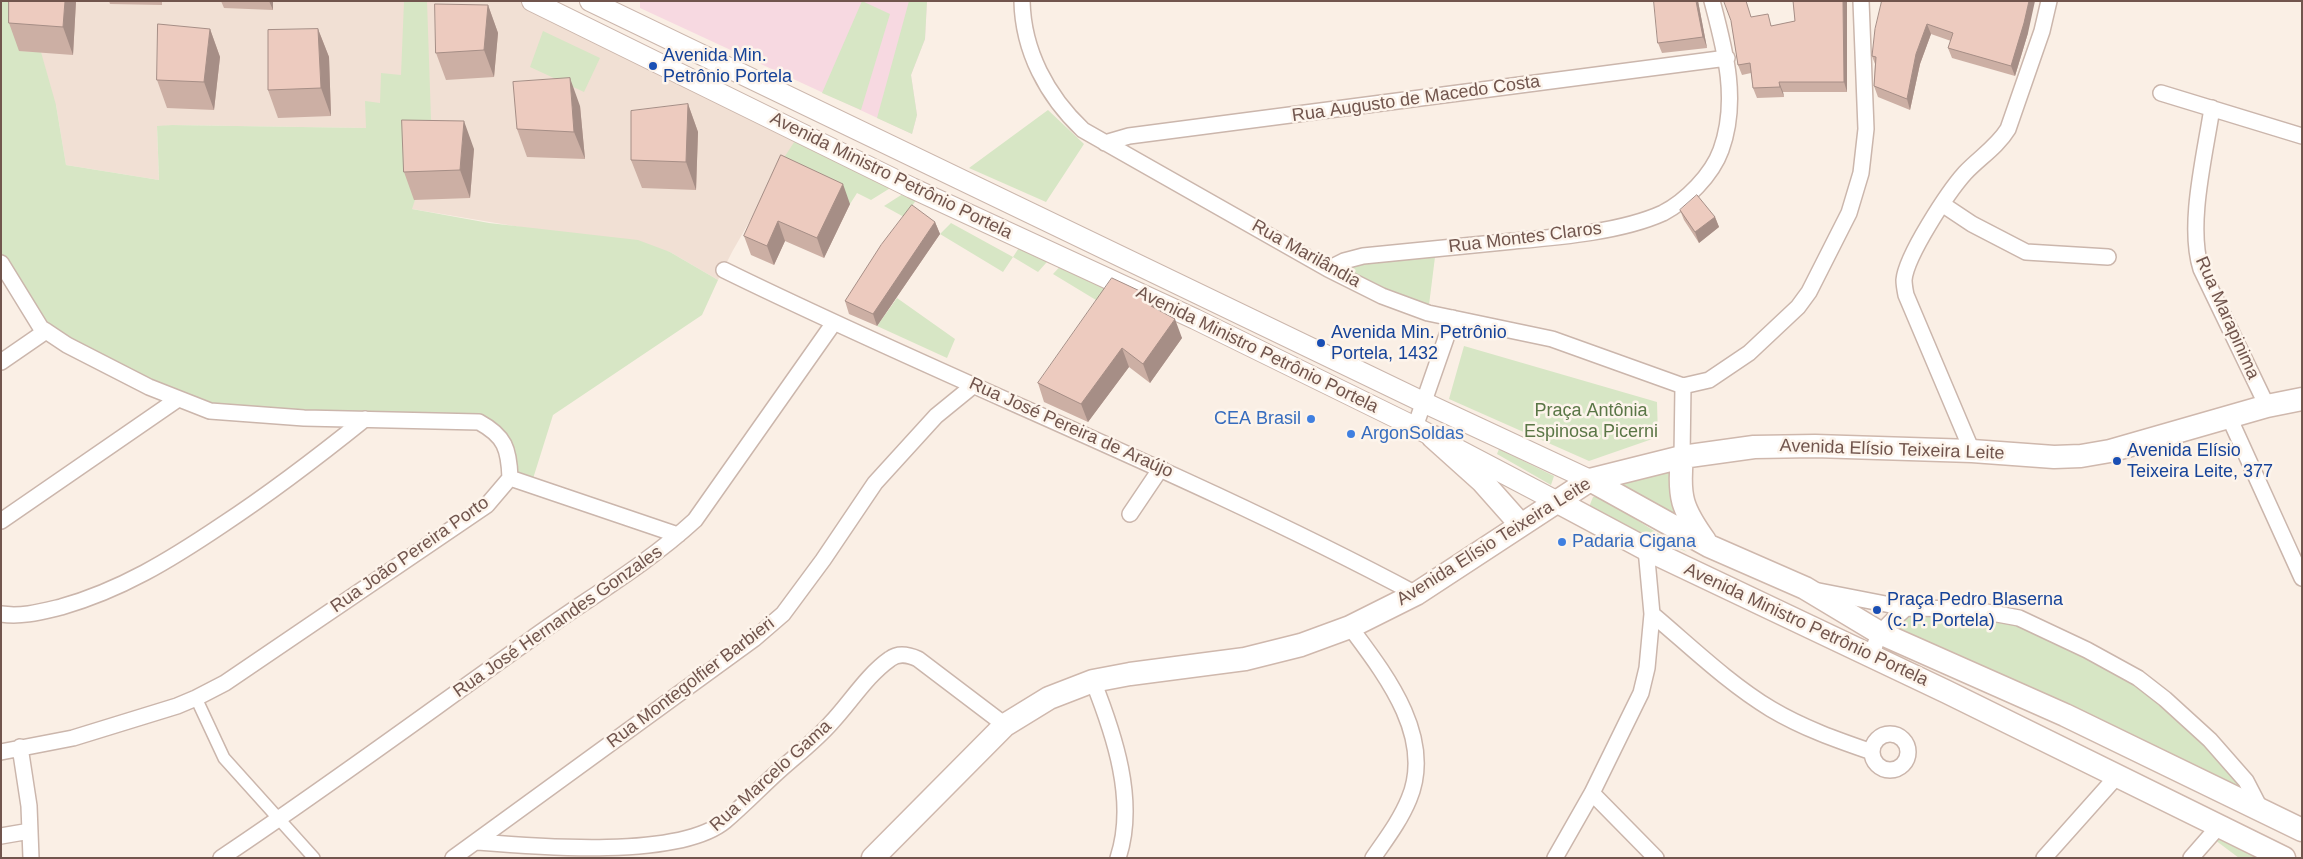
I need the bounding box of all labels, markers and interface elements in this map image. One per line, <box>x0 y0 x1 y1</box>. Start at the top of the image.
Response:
place label: Avenida Min. Petrônio Portela <box>663 45 792 88</box>
marker: Avenida Min. Petrônio Portela <box>647 60 659 72</box>
street label: Rua Augusto de Macedo Costa <box>1291 71 1541 127</box>
street label: Avenida Ministro Petrônio Portela <box>766 108 1016 244</box>
street label: Rua Marilândia <box>1248 215 1364 293</box>
street label: Rua Montes Claros <box>1447 218 1603 258</box>
street label: Rua Marapinima <box>2190 253 2264 383</box>
street label: Avenida Ministro Petrônio Portela <box>1132 282 1382 418</box>
place label: Avenida Min. Petrônio Portela, 1432 <box>1331 322 1507 364</box>
marker: Avenida Min. Petrônio Portela, 1432 <box>1315 337 1327 349</box>
street label: Rua José Pereira de Araújo <box>966 373 1176 483</box>
park label: Praça Antônia Espinosa Picerni <box>1524 400 1658 442</box>
place label: CEA Brasil <box>1214 408 1301 430</box>
marker: CEA Brasil <box>1305 413 1317 425</box>
place label: ArgonSoldas <box>1361 423 1464 445</box>
marker: ArgonSoldas <box>1345 428 1357 440</box>
street label: Avenida Elísio Teixeira Leite <box>1779 435 2005 465</box>
place label: Avenida Elísio Teixeira Leite, 377 <box>2127 440 2273 482</box>
marker: Avenida Elísio Teixeira Leite, 377 <box>2111 455 2123 467</box>
street label: Avenida Elísio Teixeira Leite <box>1393 473 1595 611</box>
street label: Rua João Pereira Porto <box>327 492 493 618</box>
place label: Padaria Cigana <box>1572 531 1696 553</box>
marker: Padaria Cigana <box>1556 536 1568 548</box>
street label: Rua José Hernandes Gonzales <box>449 541 667 703</box>
street label: Avenida Ministro Petrônio Portela <box>1681 559 1931 691</box>
place label: Praça Pedro Blaserna (c. P. Portela) <box>1887 589 2063 632</box>
marker: Praça Pedro Blaserna (c. P. Portela) <box>1871 604 1883 616</box>
street label: Rua Montegolfier Barbieri <box>603 613 779 753</box>
street label: Rua Marcelo Gama <box>706 716 836 836</box>

